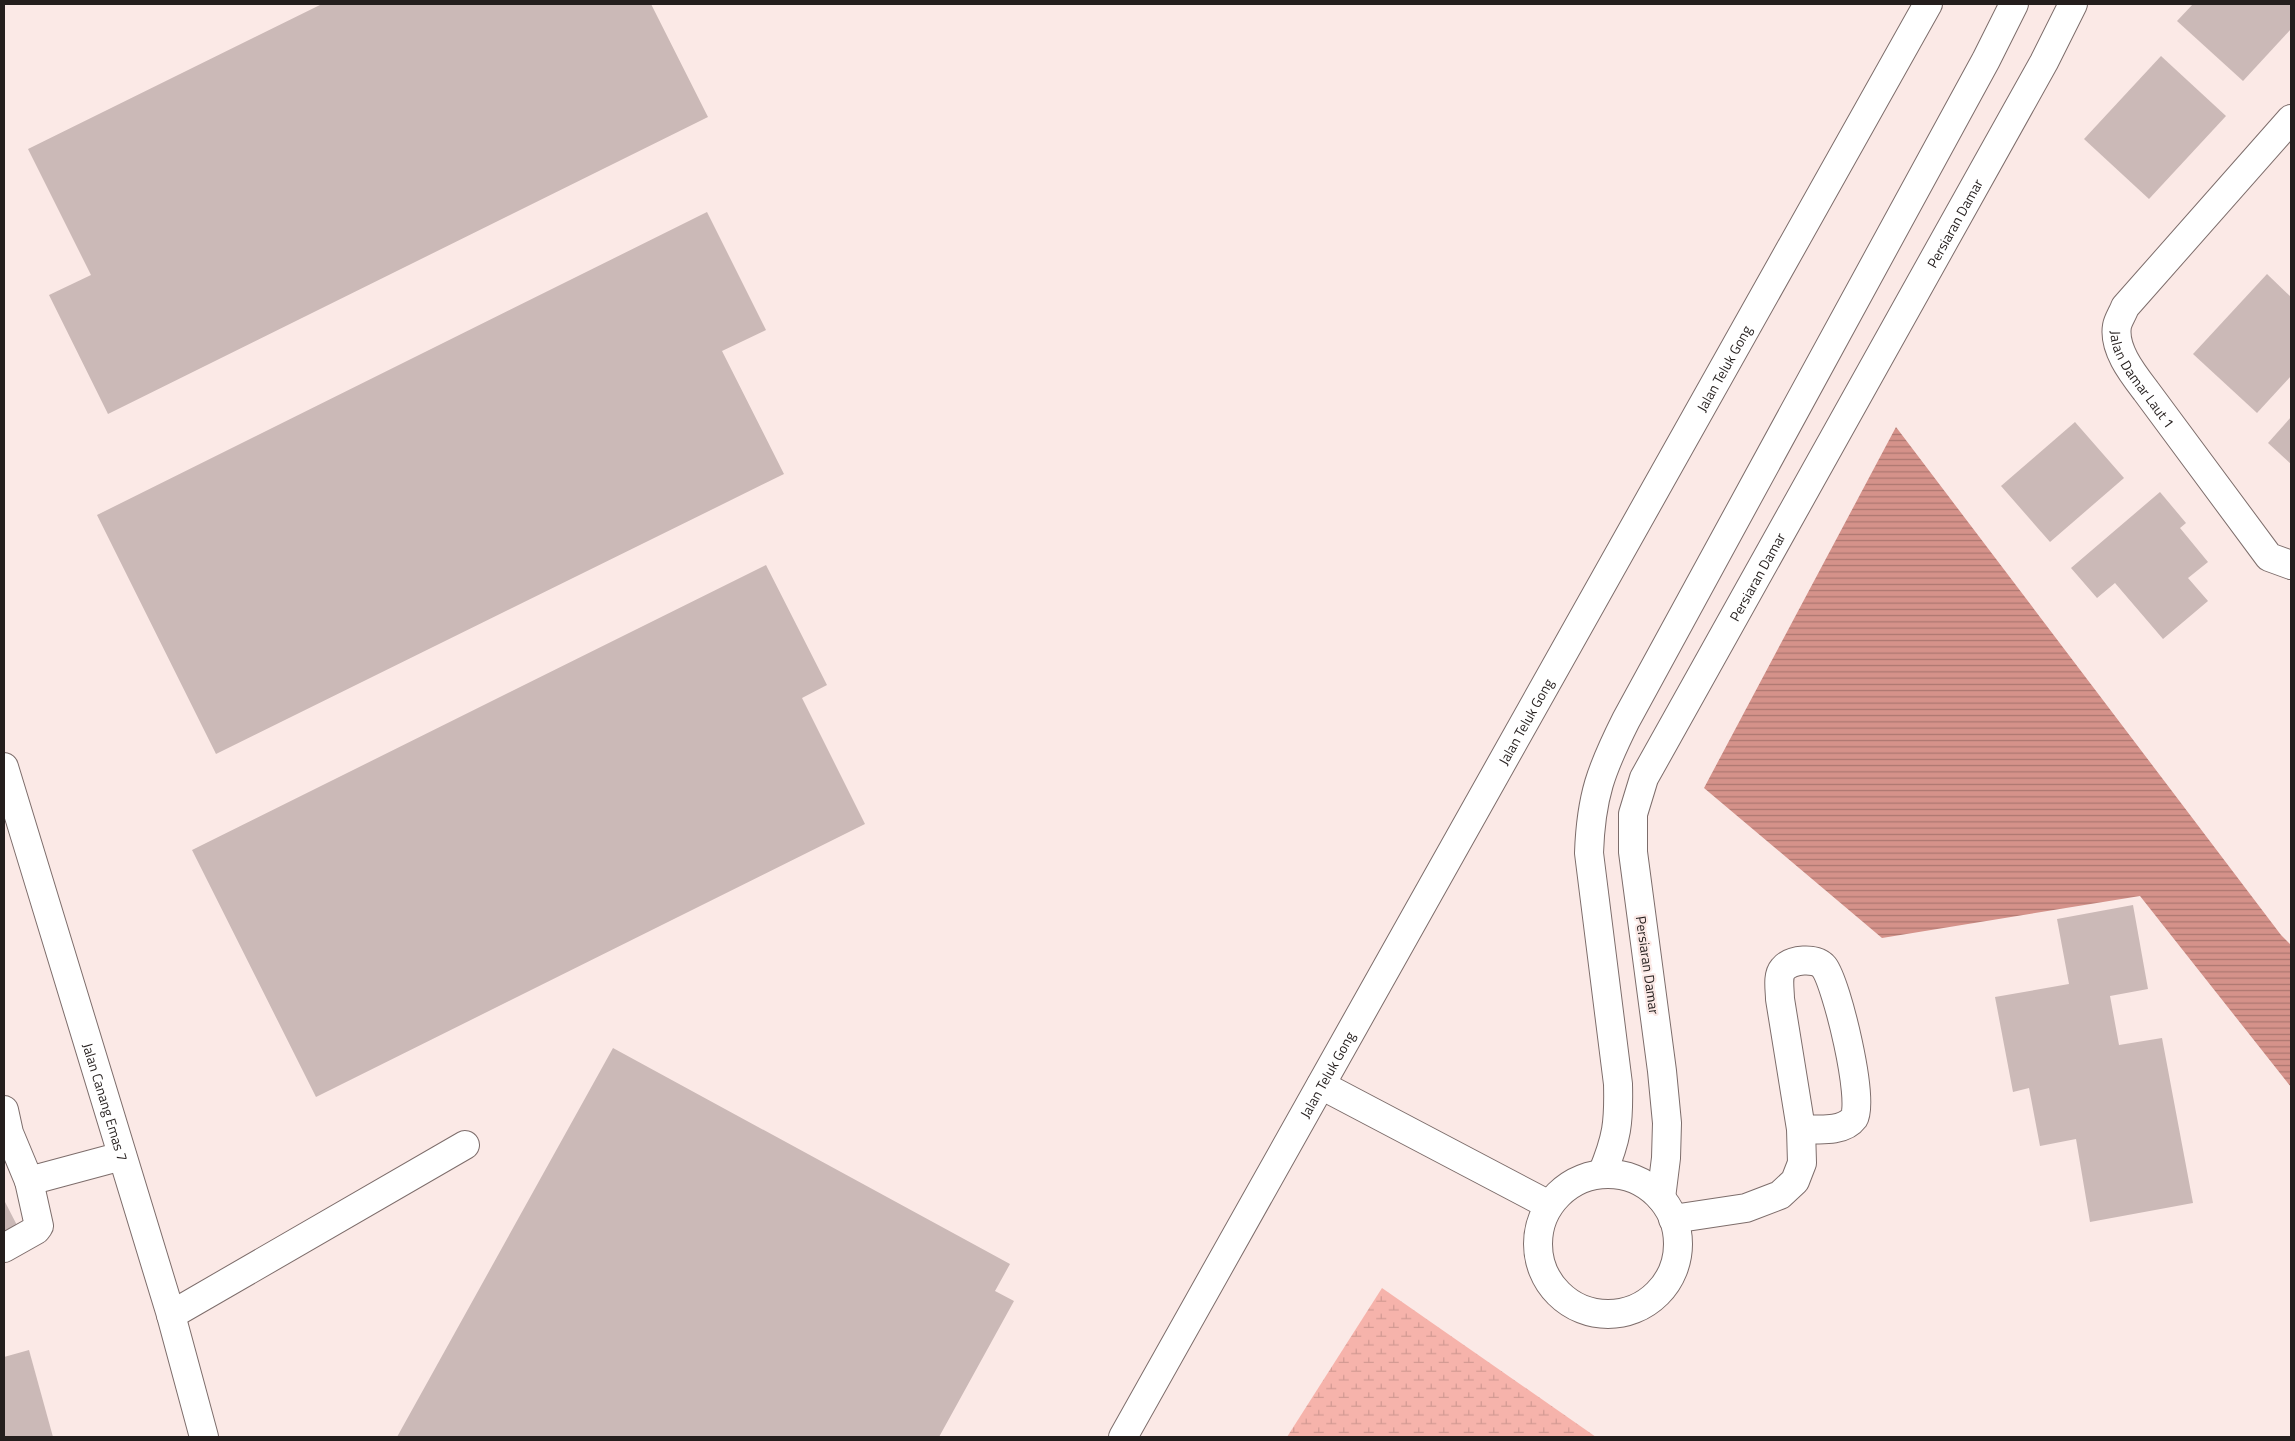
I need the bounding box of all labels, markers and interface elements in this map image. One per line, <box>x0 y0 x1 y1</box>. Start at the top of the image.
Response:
street label: Persiaran Damar <box>1921 174 1987 271</box>
street label: Jalan Teluk Gong <box>1691 321 1756 415</box>
street label: Jalan Damar Laut 1 <box>2106 331 2180 432</box>
street label: Persiaran Damar <box>1723 528 1790 625</box>
street label: Jalan Teluk Gong <box>1492 674 1558 768</box>
street label: Persiaran Damar <box>1631 915 1665 1016</box>
street label: Jalan Teluk Gong <box>1294 1027 1359 1121</box>
street label: Jalan Canang Emas 7 <box>78 1040 134 1164</box>

